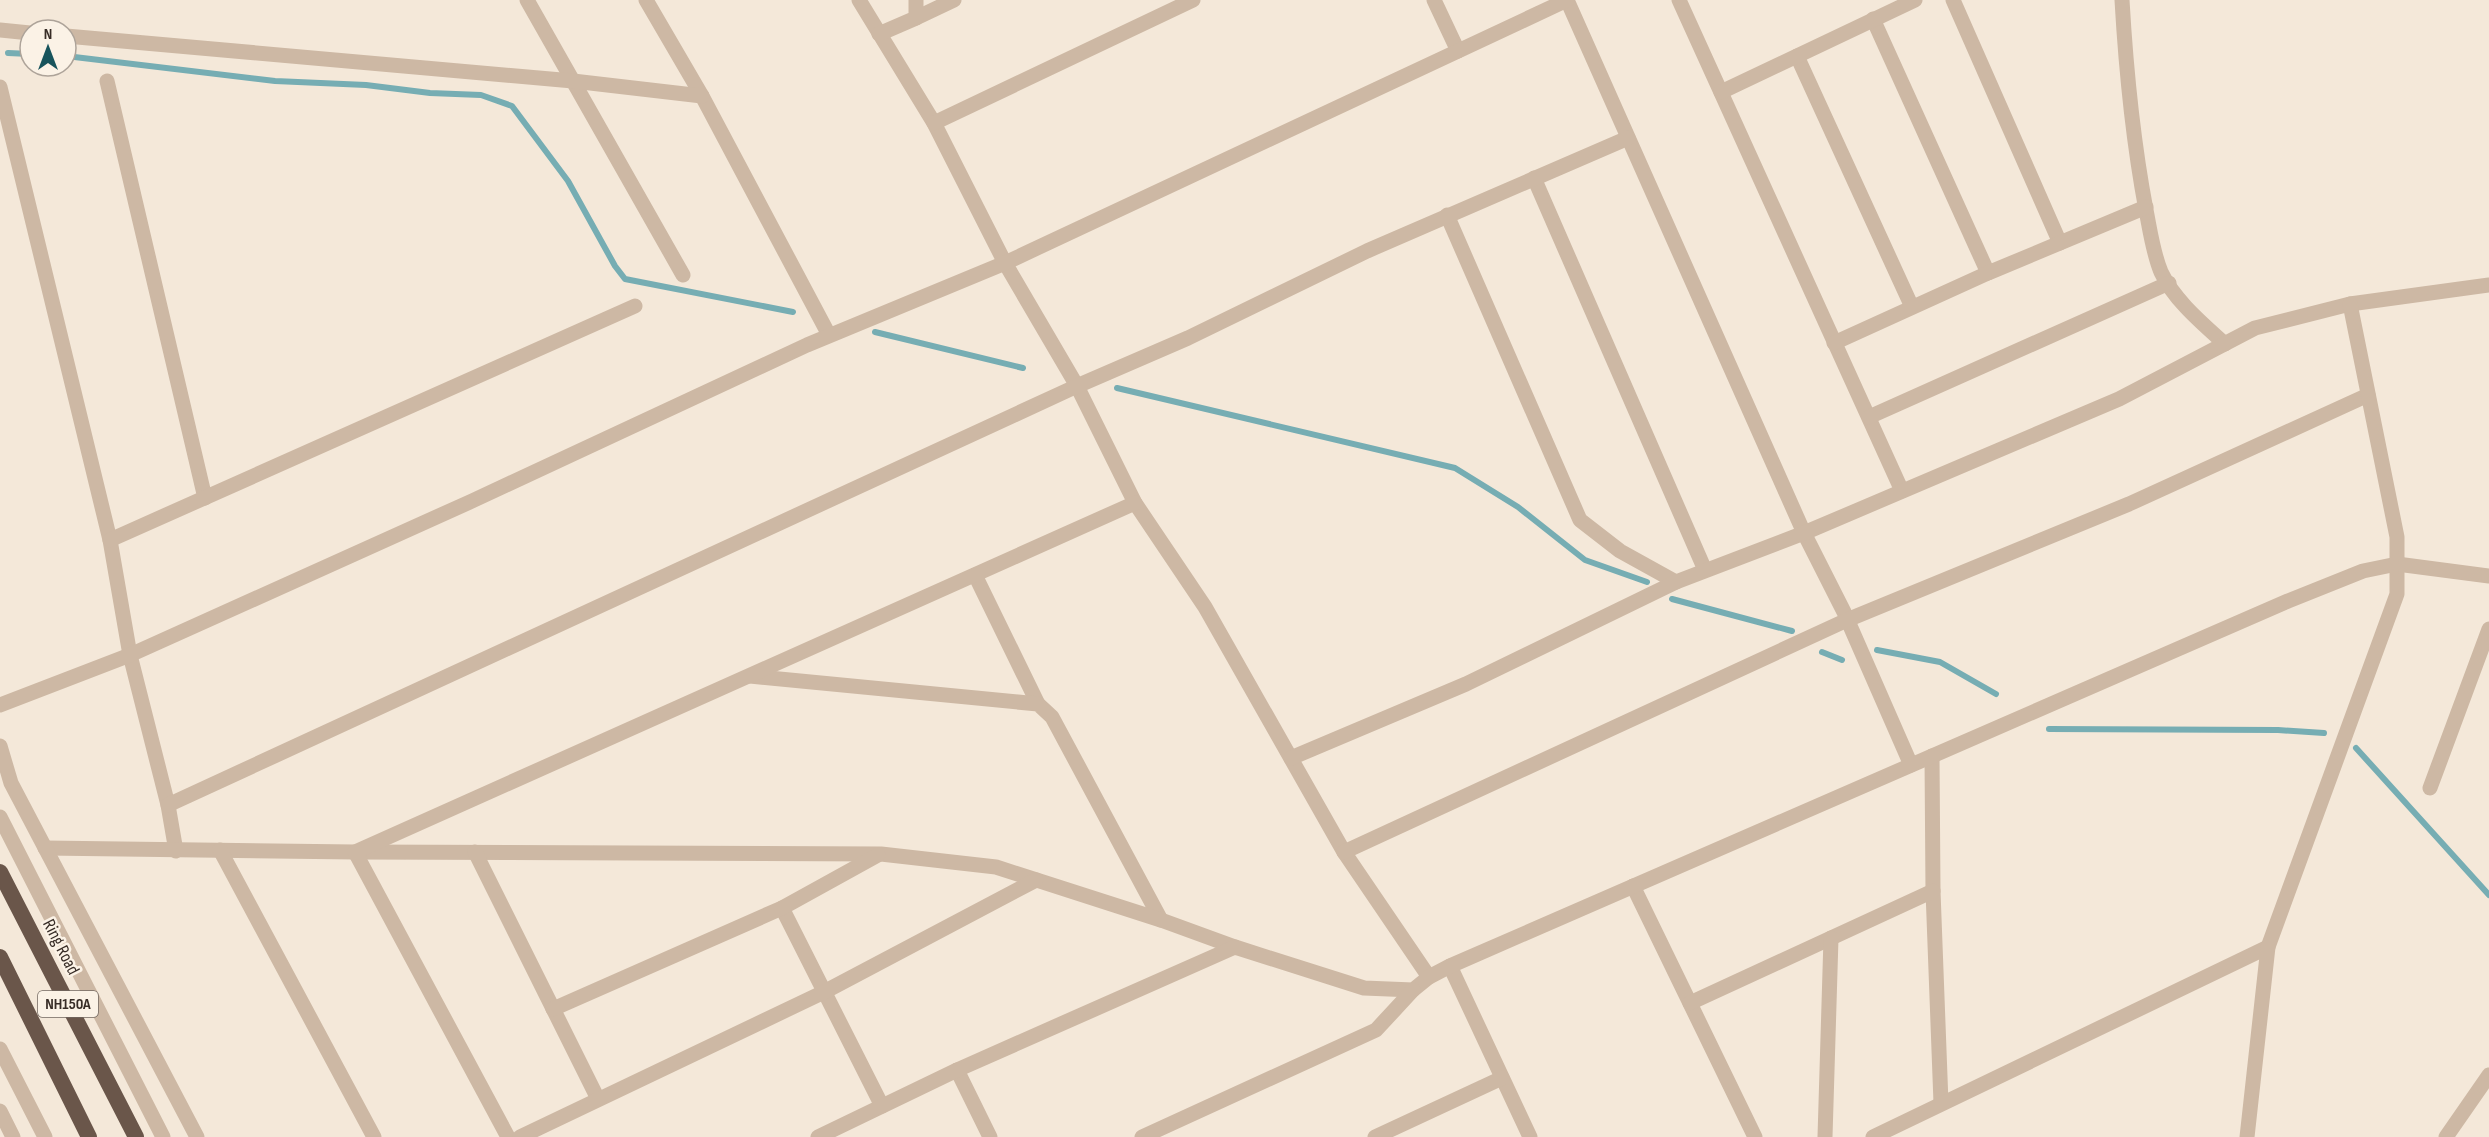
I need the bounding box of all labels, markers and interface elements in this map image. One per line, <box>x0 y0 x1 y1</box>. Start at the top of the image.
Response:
north arrow <box>18 18 78 78</box>
text: N <box>44 25 52 44</box>
street label: Ring Road <box>38 916 84 978</box>
road number: NH150A <box>38 991 98 1017</box>

